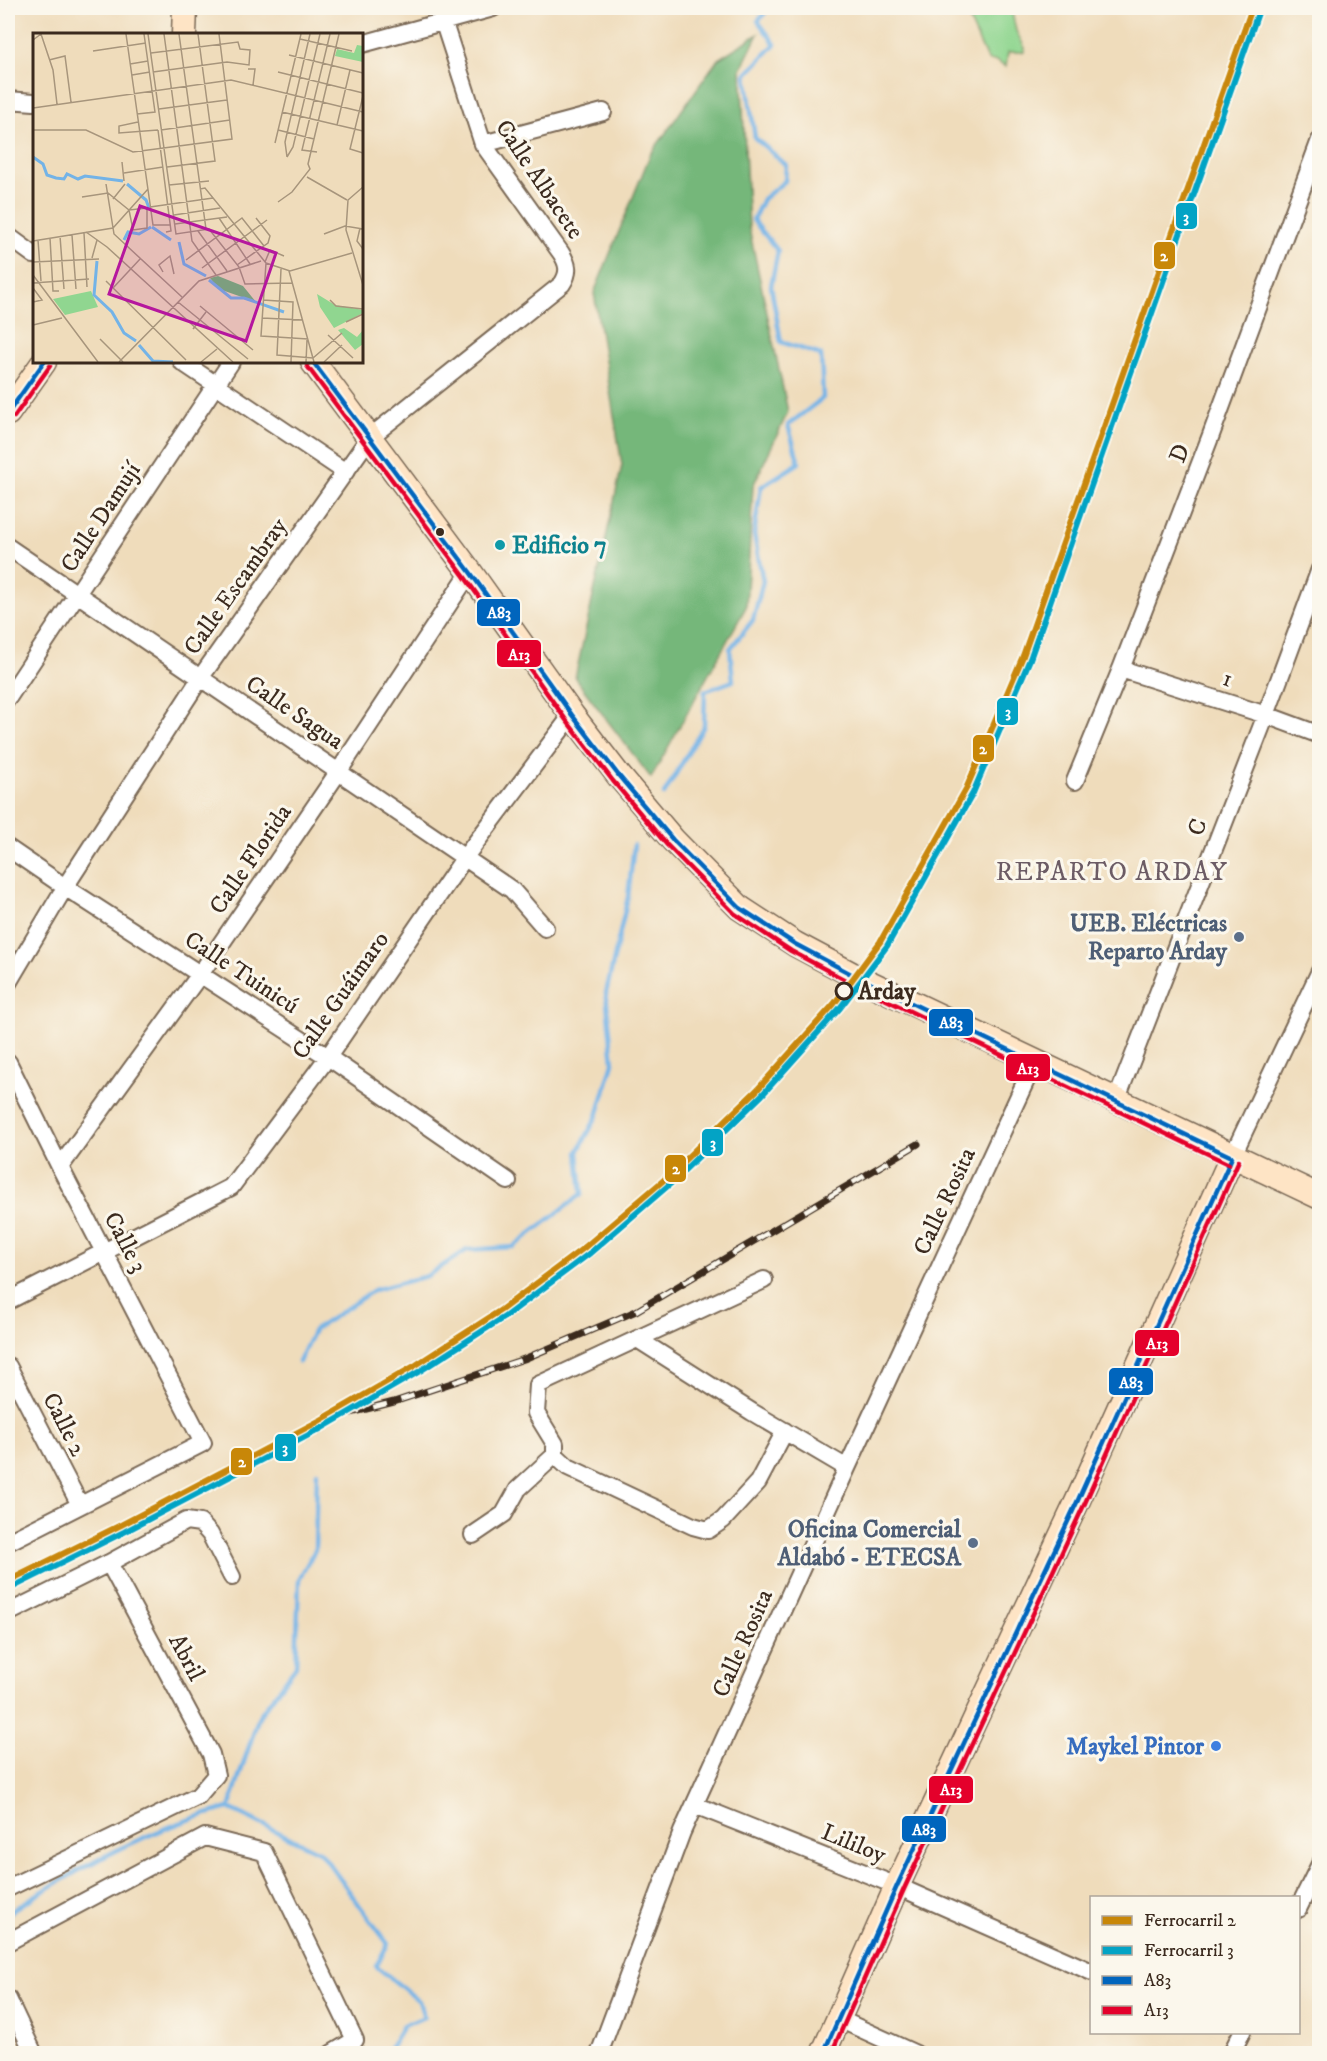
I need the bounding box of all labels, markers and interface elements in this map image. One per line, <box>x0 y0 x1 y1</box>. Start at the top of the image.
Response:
inset map <box>33 33 363 363</box>
street label: Calle Albacete <box>488 114 590 245</box>
line badge: 3 <box>1175 202 1198 230</box>
text: 3 <box>1183 207 1189 227</box>
line badge: 2 <box>1153 241 1176 270</box>
text: 2 <box>1160 246 1169 266</box>
street label: D <box>1163 440 1197 467</box>
street label: Calle Damují <box>54 455 148 578</box>
street label: Calle Escambray <box>177 512 295 661</box>
unlabelled marker <box>434 526 446 538</box>
place label: Edificio 7 <box>512 531 607 561</box>
marker: Edificio 7 <box>493 538 507 552</box>
line badge: A83 <box>476 598 521 627</box>
text: A83 <box>486 603 511 623</box>
line badge: A13 <box>496 639 542 668</box>
text: A13 <box>507 645 530 665</box>
street label: 1 <box>1219 663 1237 695</box>
street label: Calle Sagua <box>240 669 350 757</box>
line badge: 3 <box>996 697 1019 726</box>
text: 3 <box>1005 702 1011 722</box>
line badge: 2 <box>972 734 995 763</box>
text: 2 <box>979 739 988 759</box>
street label: Calle Florida <box>203 798 299 920</box>
street label: C <box>1181 815 1215 840</box>
district label: REPARTO ARDAY <box>996 856 1228 889</box>
place label: UEB. Eléctricas Reparto Arday <box>1070 909 1228 967</box>
street label: Calle Tuinicú <box>179 925 304 1021</box>
street label: Calle Guáimaro <box>286 926 396 1065</box>
marker: UEB. Eléctricas Reparto Arday <box>1232 930 1246 944</box>
place label: Arday <box>857 977 916 1007</box>
marker: Arday <box>835 982 853 1000</box>
line badge: A83 <box>928 1008 974 1037</box>
text: A83 <box>938 1013 963 1033</box>
line badge: A13 <box>1005 1053 1051 1082</box>
text: A13 <box>1016 1059 1039 1079</box>
line badge: 3 <box>701 1128 724 1157</box>
text: 3 <box>710 1133 716 1153</box>
street label: Calle Rosita <box>907 1142 983 1260</box>
line badge: 2 <box>664 1154 687 1183</box>
text: 2 <box>672 1159 681 1179</box>
street label: Calle 3 <box>97 1207 154 1278</box>
line badge: A13 <box>1134 1329 1180 1357</box>
text: A13 <box>1145 1334 1168 1354</box>
line badge: A83 <box>1108 1367 1154 1396</box>
text: A83 <box>1118 1373 1143 1393</box>
street label: Calle 2 <box>35 1388 93 1461</box>
line badge: 3 <box>274 1433 297 1462</box>
text: 3 <box>282 1438 288 1458</box>
line badge: 2 <box>230 1447 253 1476</box>
text: 2 <box>238 1452 247 1472</box>
place label: Oficina Comercial Aldabó - ETECSA <box>776 1515 962 1573</box>
marker: Oficina Comercial Aldabó - ETECSA <box>966 1536 980 1550</box>
street label: Calle Rosita <box>706 1584 780 1702</box>
street label: Abril <box>161 1629 211 1687</box>
place label: Maykel Pintor <box>1066 1732 1205 1762</box>
marker: Maykel Pintor <box>1209 1739 1223 1753</box>
line badge: A13 <box>928 1775 974 1804</box>
text: A13 <box>939 1780 962 1800</box>
line badge: A83 <box>901 1815 947 1843</box>
street label: Lililoy <box>817 1817 891 1871</box>
text: A83 <box>911 1820 936 1840</box>
legend <box>1090 1896 1300 2034</box>
text: Ferrocarril 2 <box>1144 1910 1236 1932</box>
text: Ferrocarril 3 <box>1144 1940 1234 1962</box>
text: A83 <box>1144 1970 1171 1992</box>
text: A13 <box>1144 2000 1169 2022</box>

